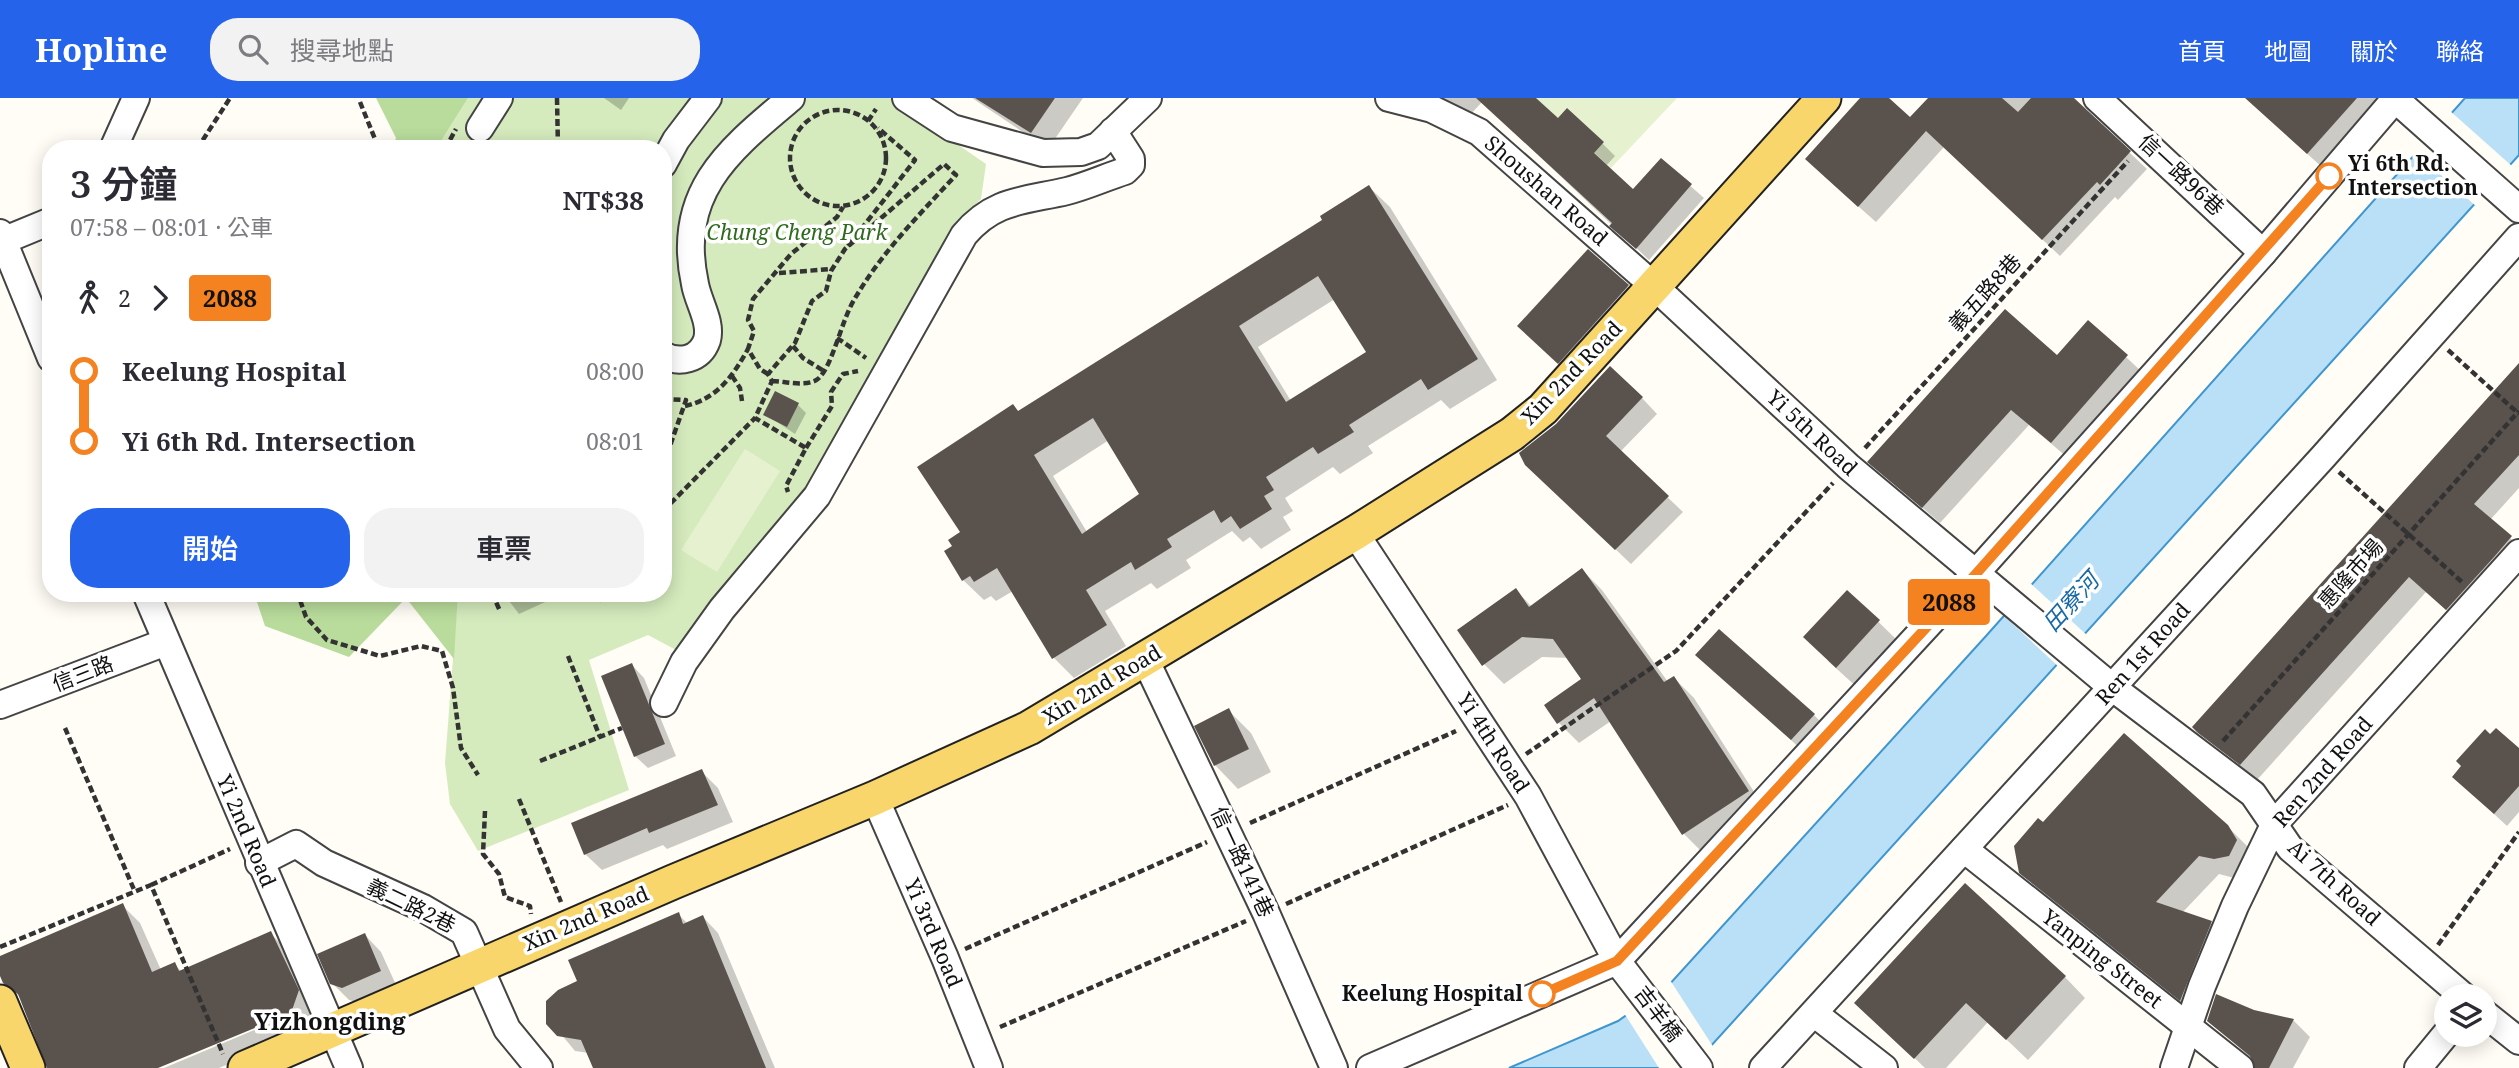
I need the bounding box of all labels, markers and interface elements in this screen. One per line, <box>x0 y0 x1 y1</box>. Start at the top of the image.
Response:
search box <box>210 18 700 81</box>
text: Hopline <box>35 27 168 72</box>
icon: search <box>234 30 272 68</box>
text: 搜尋地點 <box>290 32 394 68</box>
text: 首頁 <box>2178 34 2226 67</box>
text: 地圖 <box>2264 34 2312 67</box>
text: 關於 <box>2350 34 2398 67</box>
text: 聯絡 <box>2436 34 2484 67</box>
street label: 信一路96巷 <box>2133 127 2231 221</box>
street label: Shoushan Road <box>1479 129 1614 252</box>
place label: Yi 6th Rd. Intersection <box>2348 149 2478 201</box>
text: 3 分鐘 <box>70 157 177 209</box>
marker: Yi 6th Rd. Intersection <box>2316 163 2342 189</box>
text: NT$38 <box>562 182 644 218</box>
text: 07:58 – 08:01 · 公車 <box>70 211 273 243</box>
park label: Chung Cheng Park <box>707 218 888 246</box>
street label: 義五路8巷 <box>1942 247 2027 337</box>
icon: walk <box>70 279 108 317</box>
icon: forward <box>141 279 179 317</box>
text: 2088 <box>203 281 257 314</box>
text: 2 <box>118 282 131 314</box>
street label: Xin 2nd Road <box>1515 314 1628 430</box>
text: Keelung Hospital <box>122 353 346 389</box>
text: 08:00 <box>586 355 644 387</box>
street label: Yi 5th Road <box>1761 383 1864 481</box>
text: Yi 6th Rd. Intersection <box>122 423 416 459</box>
text: 08:01 <box>586 425 644 457</box>
button: 開始 <box>70 508 350 588</box>
button: 車票 <box>364 508 644 588</box>
street label: 惠隆市場 <box>2312 533 2389 614</box>
water label: 田寮河 <box>2035 562 2108 638</box>
line badge: 2088 <box>1900 579 1998 625</box>
text: 2088 <box>1922 585 1976 618</box>
street label: Ren 1st Road <box>2089 596 2196 711</box>
street label: Xin 2nd Road <box>1037 638 1166 731</box>
street label: 信三路 <box>48 649 117 697</box>
street label: Yi 4th Road <box>1451 686 1537 798</box>
street label: Ren 2nd Road <box>2266 710 2378 833</box>
street label: Yi 2nd Road <box>210 769 283 891</box>
street label: 信一路141巷 <box>1205 802 1281 922</box>
street label: Ai 7th Road <box>2282 833 2387 931</box>
street label: 義二路2巷 <box>362 872 461 939</box>
street label: Yi 3rd Road <box>898 873 969 992</box>
street label: Xin 2nd Road <box>519 879 653 957</box>
street label: Yanping Street <box>2036 902 2169 1014</box>
place label: Keelung Hospital <box>1342 979 1524 1007</box>
street label: 吉羊橋 <box>1629 980 1689 1047</box>
marker: Keelung Hospital <box>1529 981 1555 1007</box>
map controls <box>2434 984 2497 1047</box>
button: layers <box>2434 984 2497 1047</box>
district label: Yizhongding <box>254 1004 406 1037</box>

